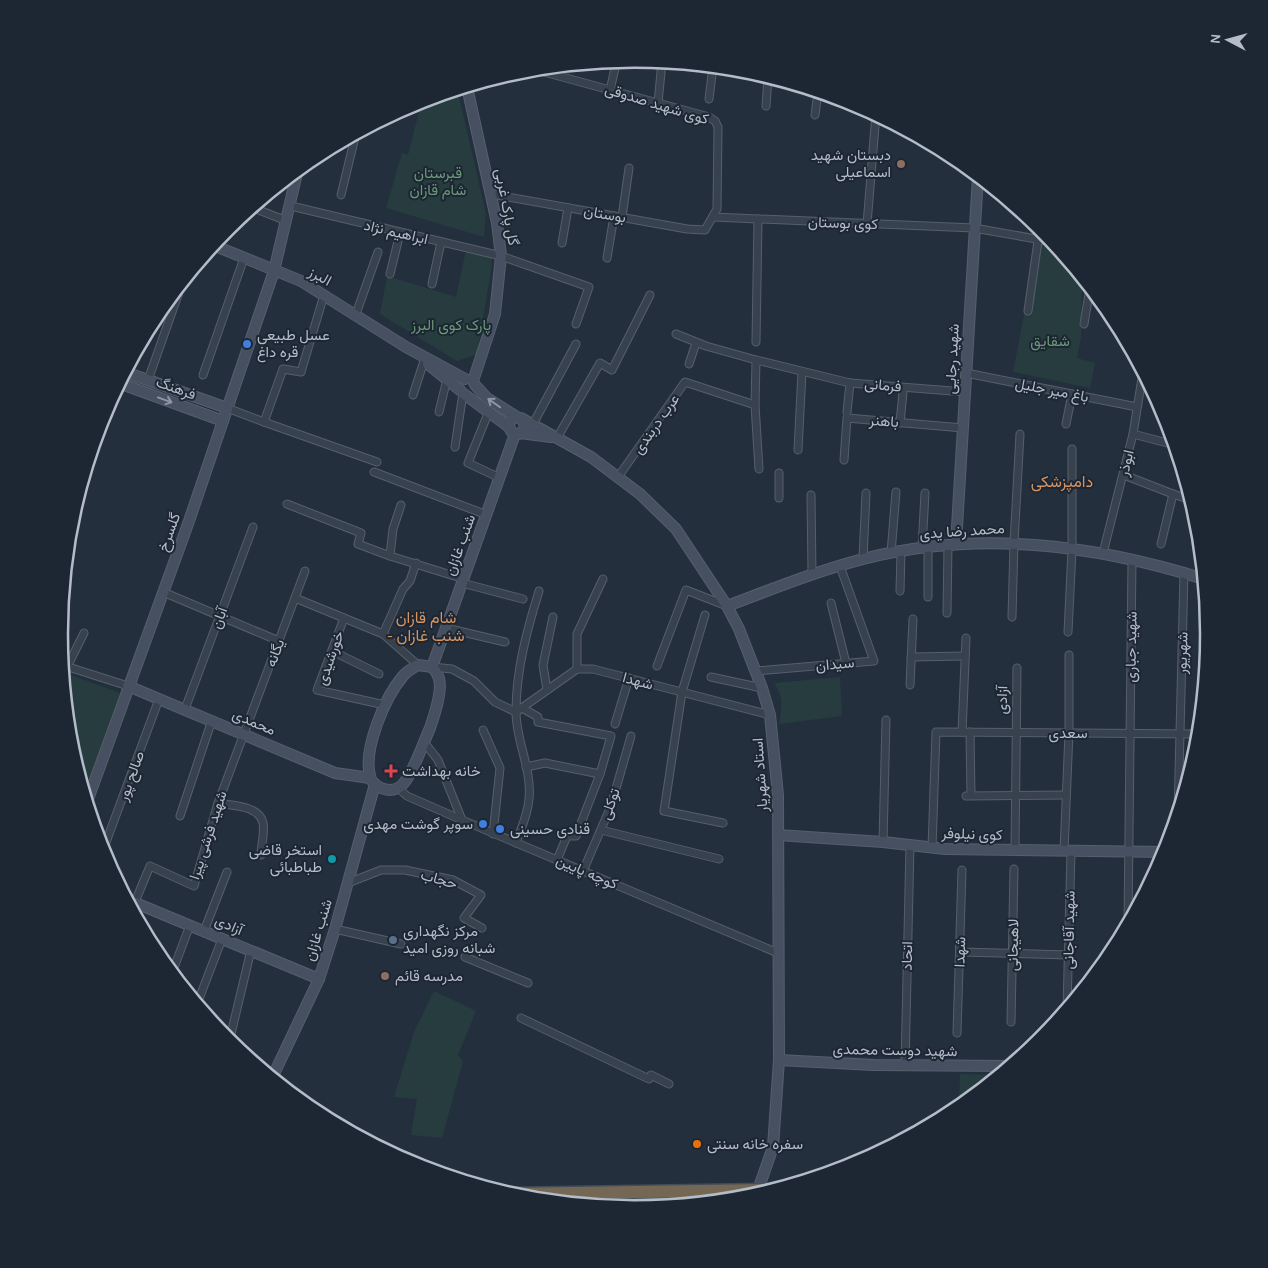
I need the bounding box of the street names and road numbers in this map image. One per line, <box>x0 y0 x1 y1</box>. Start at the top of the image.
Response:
street label: کوی شهید صدوقی <box>603 80 711 129</box>
street label: گل پارک غربی <box>490 167 523 248</box>
street label: بوستان <box>582 201 628 227</box>
street label: کوی بوستان <box>808 213 879 234</box>
street label: ابراهیم نژاد <box>362 216 430 249</box>
street label: البرز <box>304 262 335 290</box>
street label: شهید رجایی <box>941 323 964 395</box>
street label: فرهنگ <box>154 373 199 404</box>
street label: فرمانی <box>863 374 903 397</box>
street label: باغ میر جلیل <box>1013 374 1090 408</box>
street label: عرب دربندی <box>629 390 684 458</box>
street label: باهنر <box>868 411 899 431</box>
street label: ابوذر <box>1114 448 1138 479</box>
street label: گلسرخ <box>154 510 186 555</box>
street label: شنب غازان <box>441 512 479 578</box>
street label: محمد رضا یدی <box>919 519 1005 544</box>
street label: آبان <box>207 603 232 631</box>
street label: شهید جباری <box>1121 611 1142 683</box>
street label: خورشیدی <box>312 628 349 688</box>
street label: شهریور <box>1172 631 1192 675</box>
street label: یگانه <box>262 637 288 669</box>
street label: سیدان <box>815 653 855 675</box>
street label: شهدا <box>621 668 655 694</box>
street label: آزادی <box>993 684 1012 715</box>
street label: محمدی <box>229 705 278 740</box>
street label: سعدی <box>1049 724 1088 743</box>
street label: استاد شهریار <box>748 737 772 814</box>
street label: صالح پور <box>113 749 150 805</box>
street label: توکلی <box>596 785 625 823</box>
street label: شهید فرشی پیرا <box>185 788 232 882</box>
street label: کوی نیلوفر <box>940 824 1003 845</box>
street label: کوچه پایین <box>553 851 621 894</box>
street label: حجاب <box>419 865 459 893</box>
street label: شهید آقاجانی <box>1059 890 1080 970</box>
street label: شنب غازان <box>300 897 336 963</box>
street label: آزادی <box>212 911 247 940</box>
street label: لاهیجانی <box>1004 919 1023 971</box>
street label: شهدا <box>950 936 970 968</box>
street label: اتحاد <box>898 941 916 971</box>
street label: شهید دوست محمدی <box>832 1040 958 1061</box>

